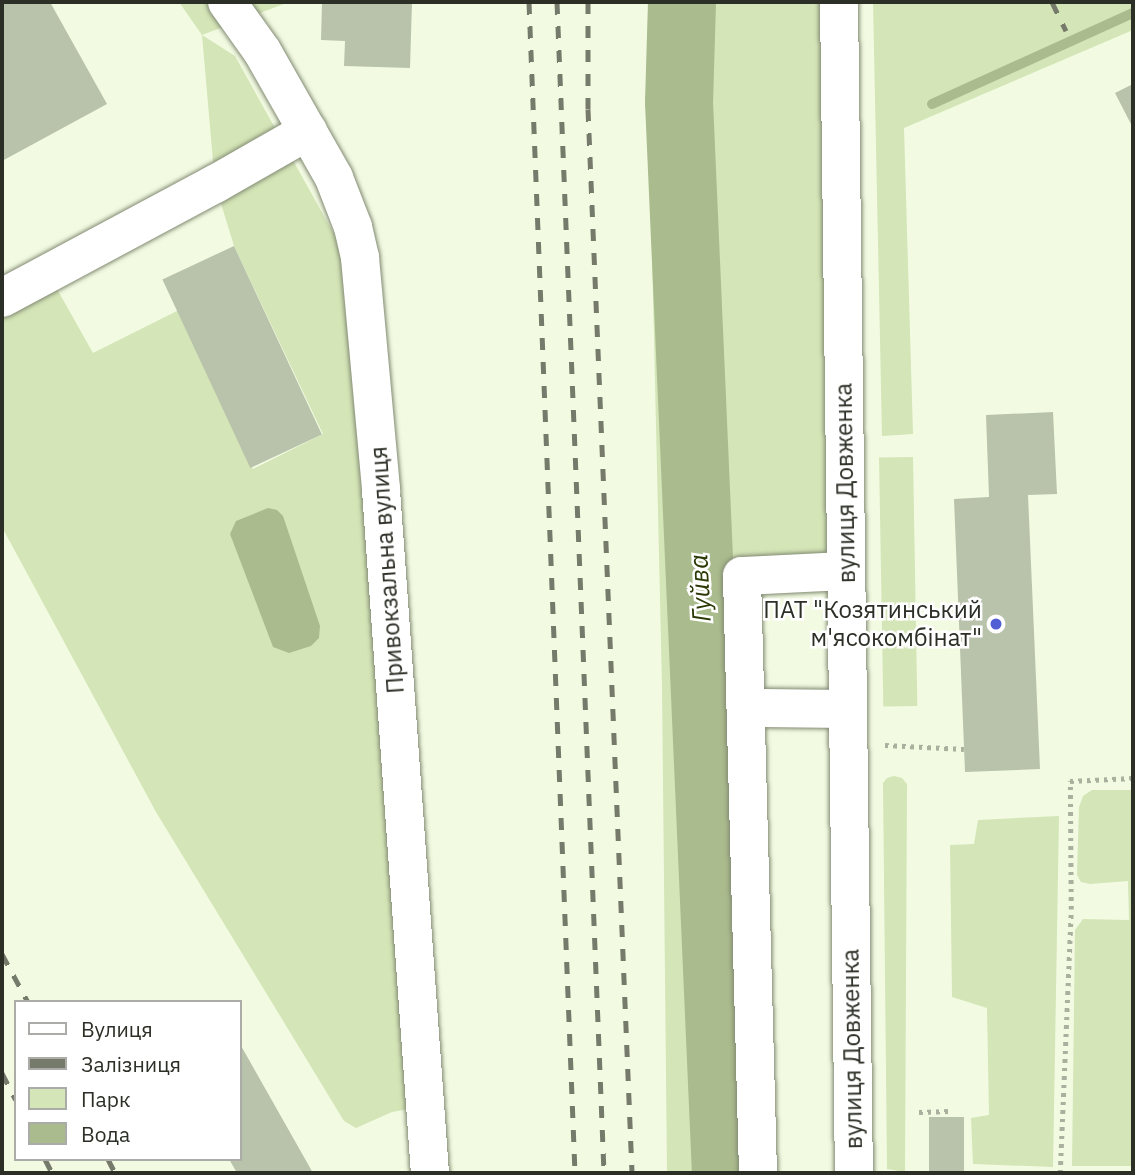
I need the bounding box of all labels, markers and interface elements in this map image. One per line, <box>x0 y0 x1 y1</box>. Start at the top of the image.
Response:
street label: вулиця Довженка <box>829 383 861 583</box>
street label: Привокзальна вулиця <box>364 445 410 695</box>
water label: Гуйва <box>683 553 717 623</box>
place label: ПАТ "Козятинський м'ясокомбінат" <box>763 596 982 652</box>
marker: ПАТ "Козятинський м'ясокомбінат" <box>988 616 1004 632</box>
street label: вулиця Довженка <box>836 949 868 1149</box>
legend <box>14 1000 242 1161</box>
text: Вулиця <box>81 1015 153 1043</box>
text: Залізниця <box>81 1050 181 1078</box>
text: Парк <box>81 1085 131 1113</box>
text: Вода <box>81 1120 130 1148</box>

